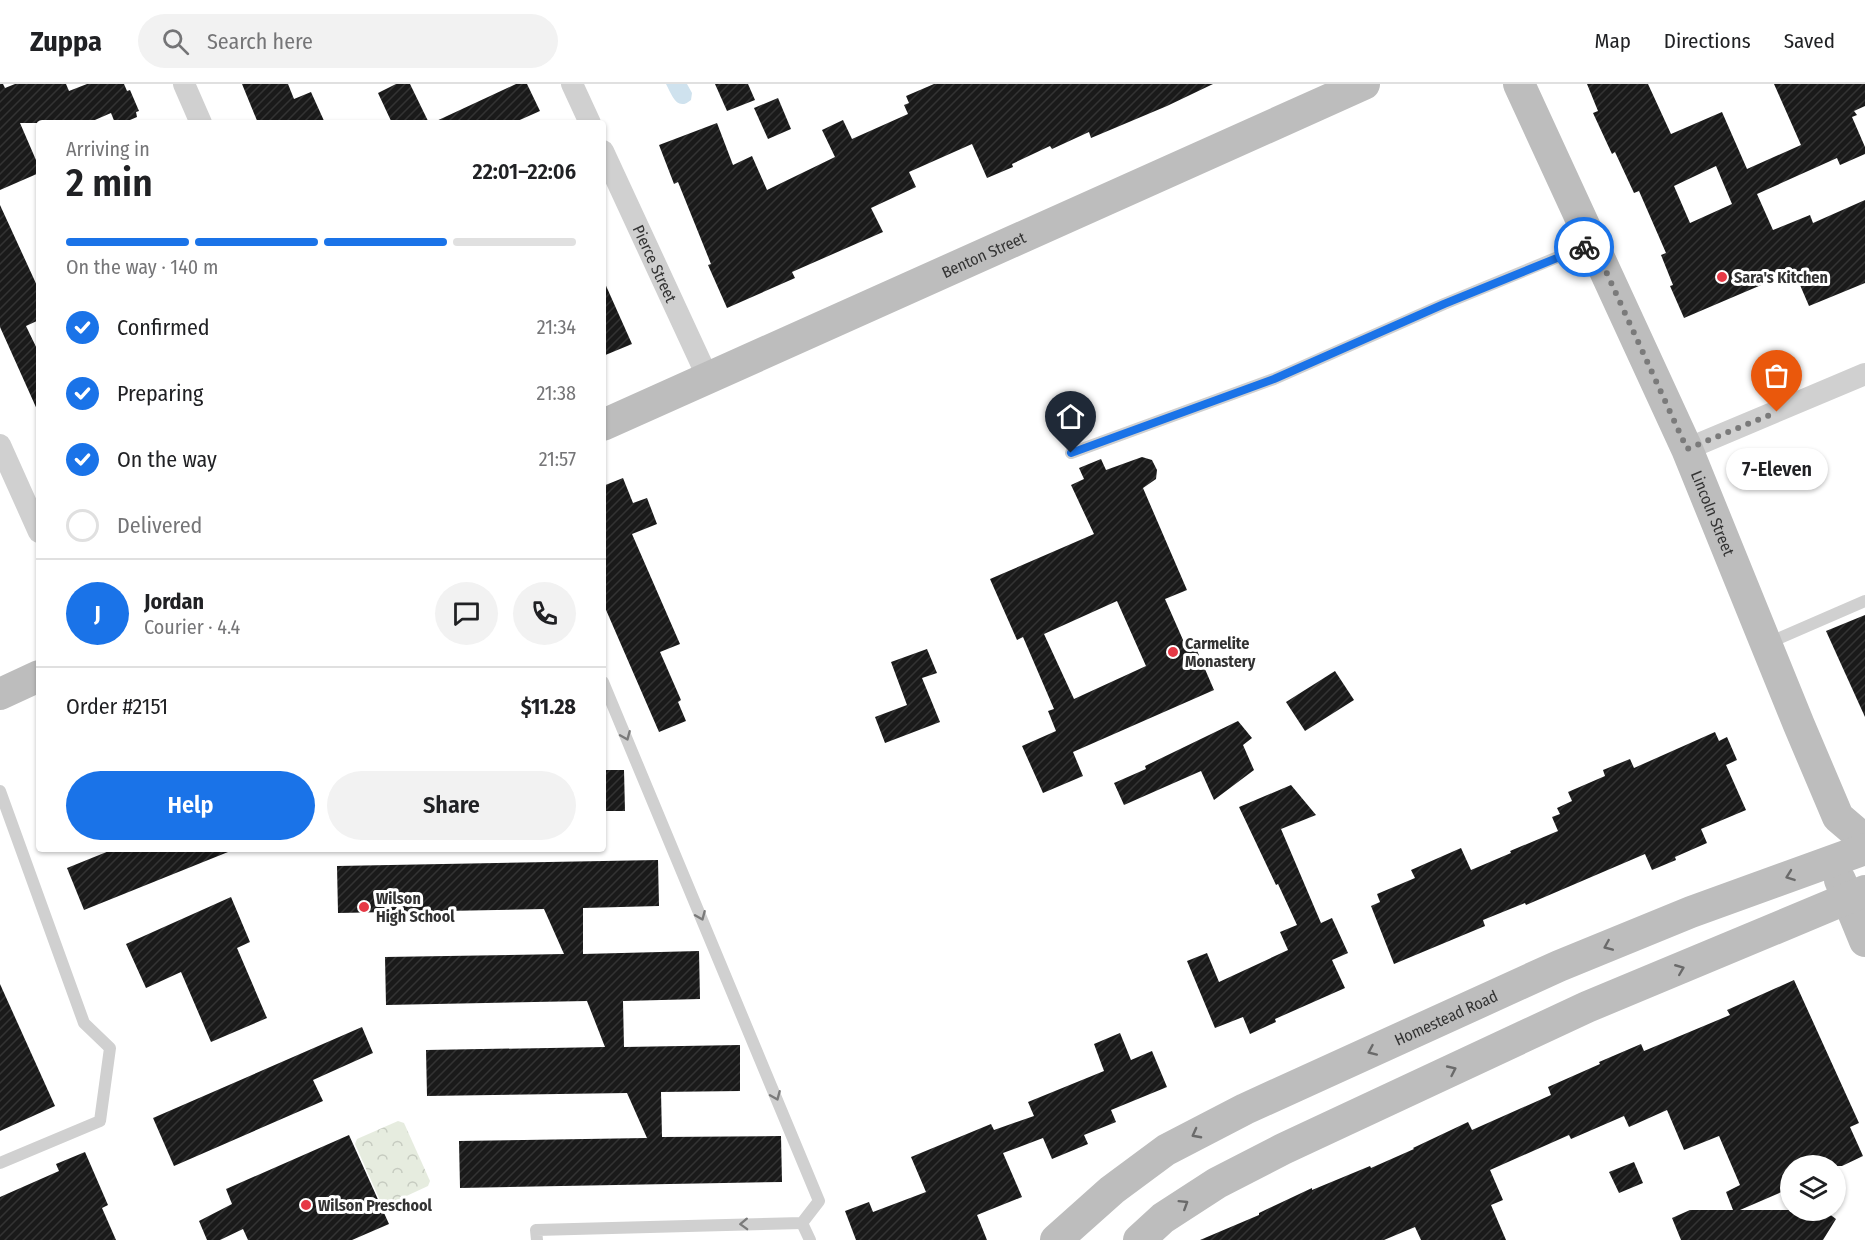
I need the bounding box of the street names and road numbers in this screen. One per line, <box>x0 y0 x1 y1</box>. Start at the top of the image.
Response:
street label: Pierce Street <box>629 222 681 306</box>
street label: Benton Street <box>939 227 1029 282</box>
street label: Lincoln Street <box>1687 468 1739 559</box>
street label: Homestead Road <box>1391 986 1500 1049</box>

